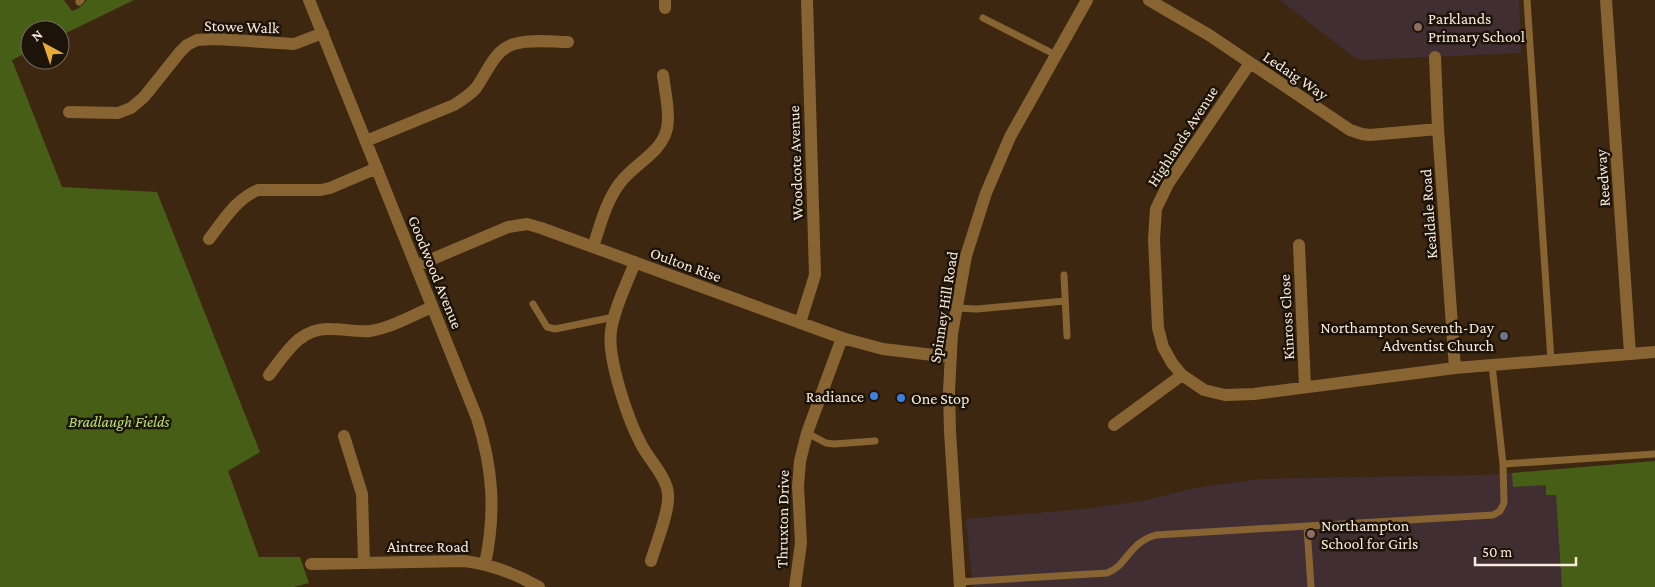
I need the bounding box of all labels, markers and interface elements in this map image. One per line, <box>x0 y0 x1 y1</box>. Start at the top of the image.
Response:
place label: Parklands Primary School <box>1428 10 1525 46</box>
street label: Stowe Walk <box>204 17 280 36</box>
north arrow <box>20 20 70 70</box>
marker: Parklands Primary School <box>1412 21 1424 33</box>
text: N <box>28 26 46 44</box>
street label: Ledaig Way <box>1260 48 1332 104</box>
street label: Highlands Avenue <box>1144 83 1222 190</box>
street label: Woodcote Avenue <box>785 105 806 221</box>
street label: Reedway <box>1592 148 1614 207</box>
street label: Kealdale Road <box>1417 168 1440 260</box>
street label: Goodwood Avenue <box>405 213 466 331</box>
street label: Oulton Rise <box>648 244 724 285</box>
street label: Spinney Hill Road <box>926 249 962 364</box>
street label: Kinross Close <box>1276 274 1297 360</box>
place label: Northampton Seventh-Day Adventist Church <box>1320 319 1495 354</box>
marker: Northampton Seventh-Day Adventist Church <box>1498 330 1510 342</box>
place label: Radiance <box>806 388 864 405</box>
marker: Radiance <box>868 390 880 402</box>
place label: One Stop <box>911 390 969 408</box>
marker: One Stop <box>895 392 907 404</box>
park label: Bradlaugh Fields <box>69 413 170 431</box>
street label: Thruxton Drive <box>773 470 792 568</box>
place label: Northampton School for Girls <box>1321 517 1418 552</box>
marker: Northampton School for Girls <box>1305 528 1317 540</box>
scale bar <box>1475 534 1576 566</box>
street label: Aintree Road <box>387 538 470 555</box>
text: 50 m <box>1482 544 1512 560</box>

